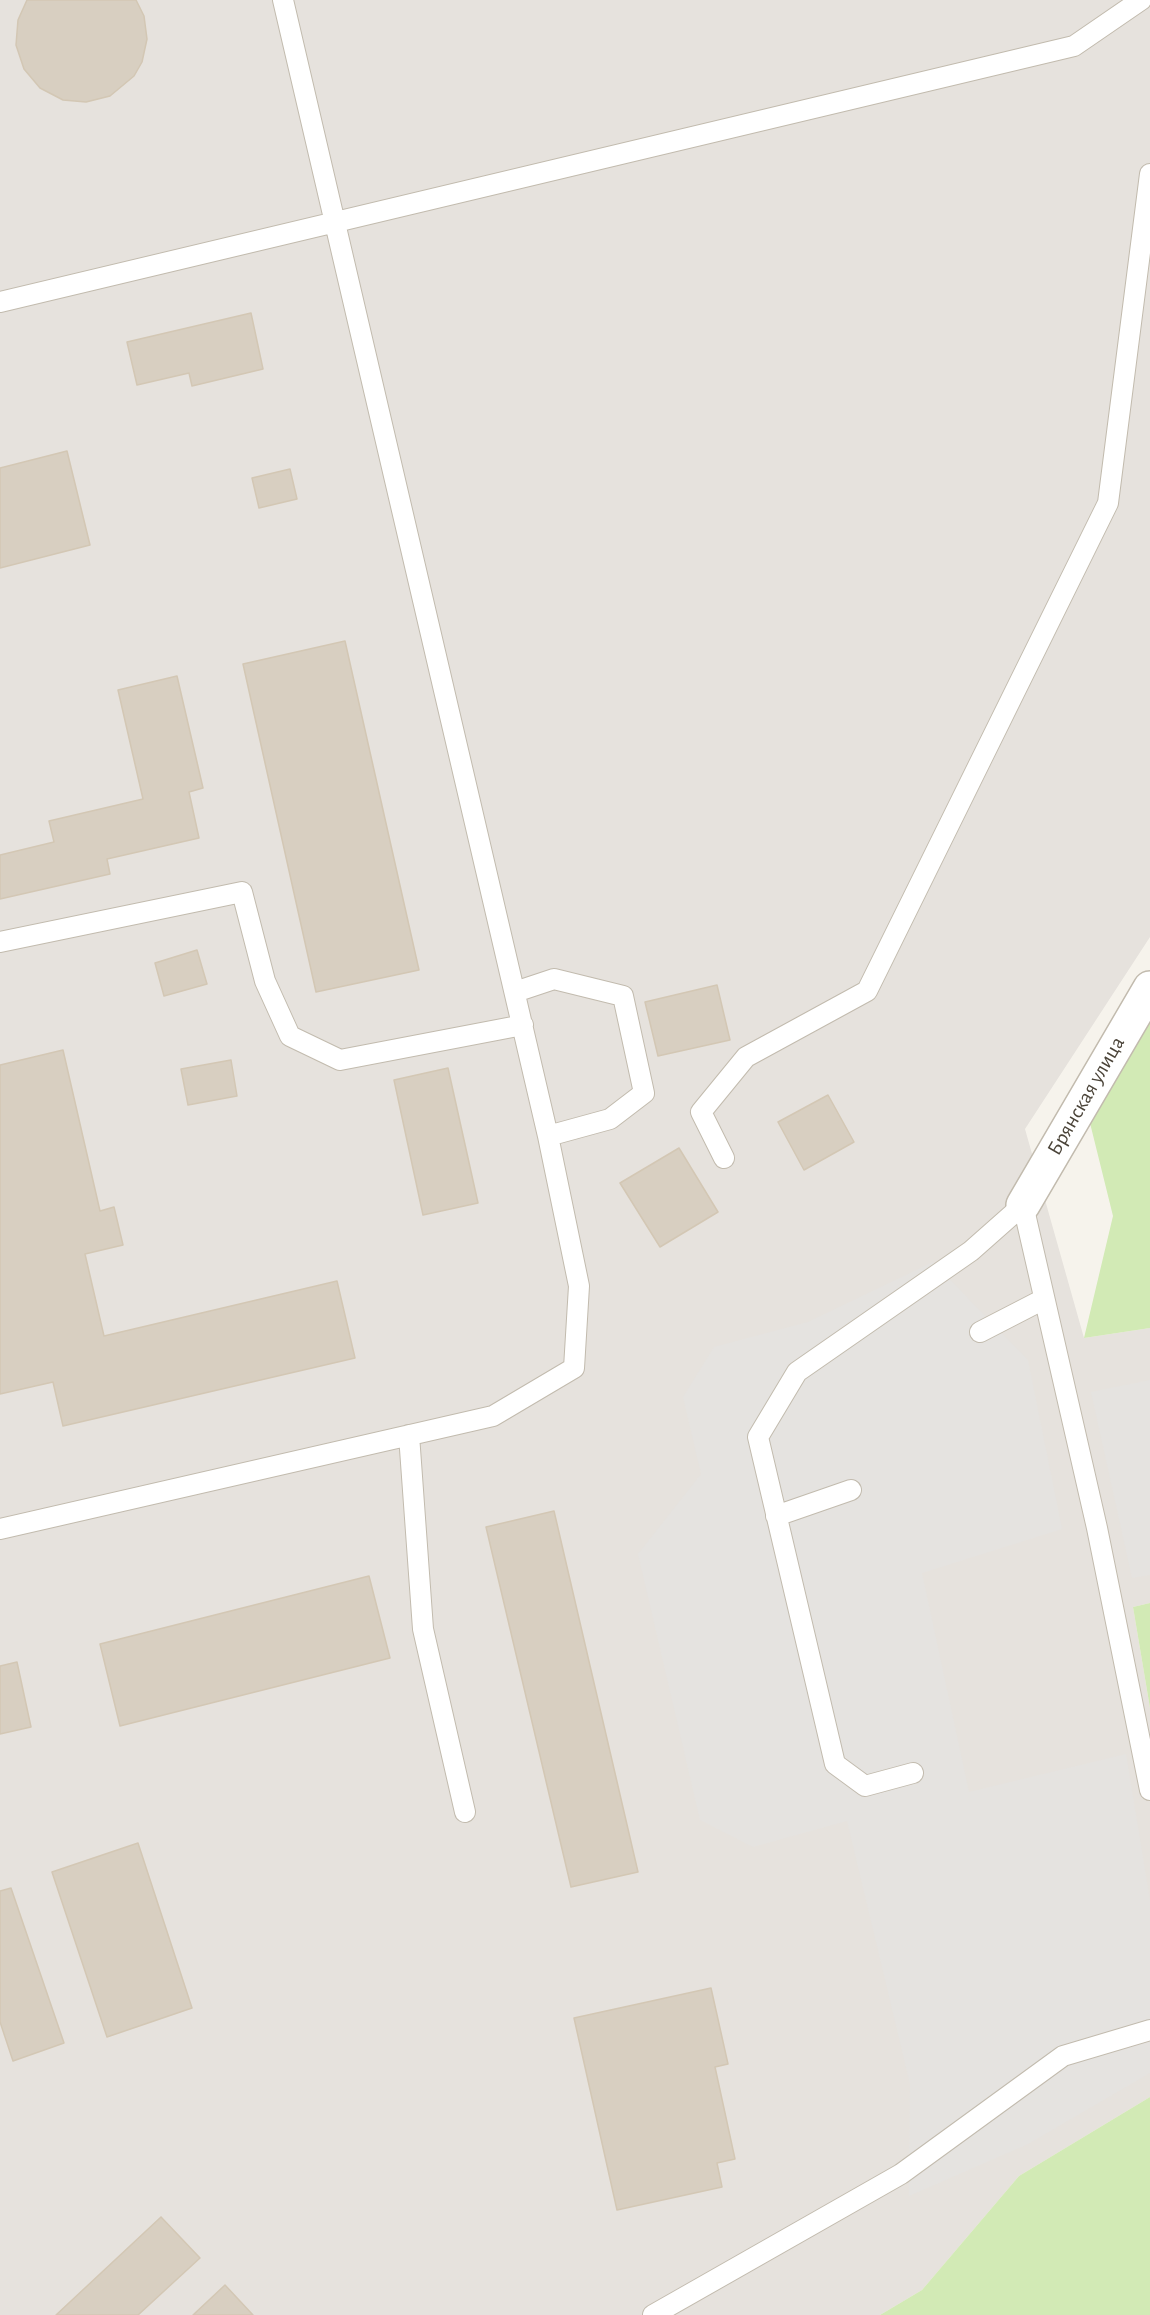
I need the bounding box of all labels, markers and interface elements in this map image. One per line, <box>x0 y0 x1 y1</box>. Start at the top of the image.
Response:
street label: Брянская улица <box>1042 1032 1130 1160</box>

